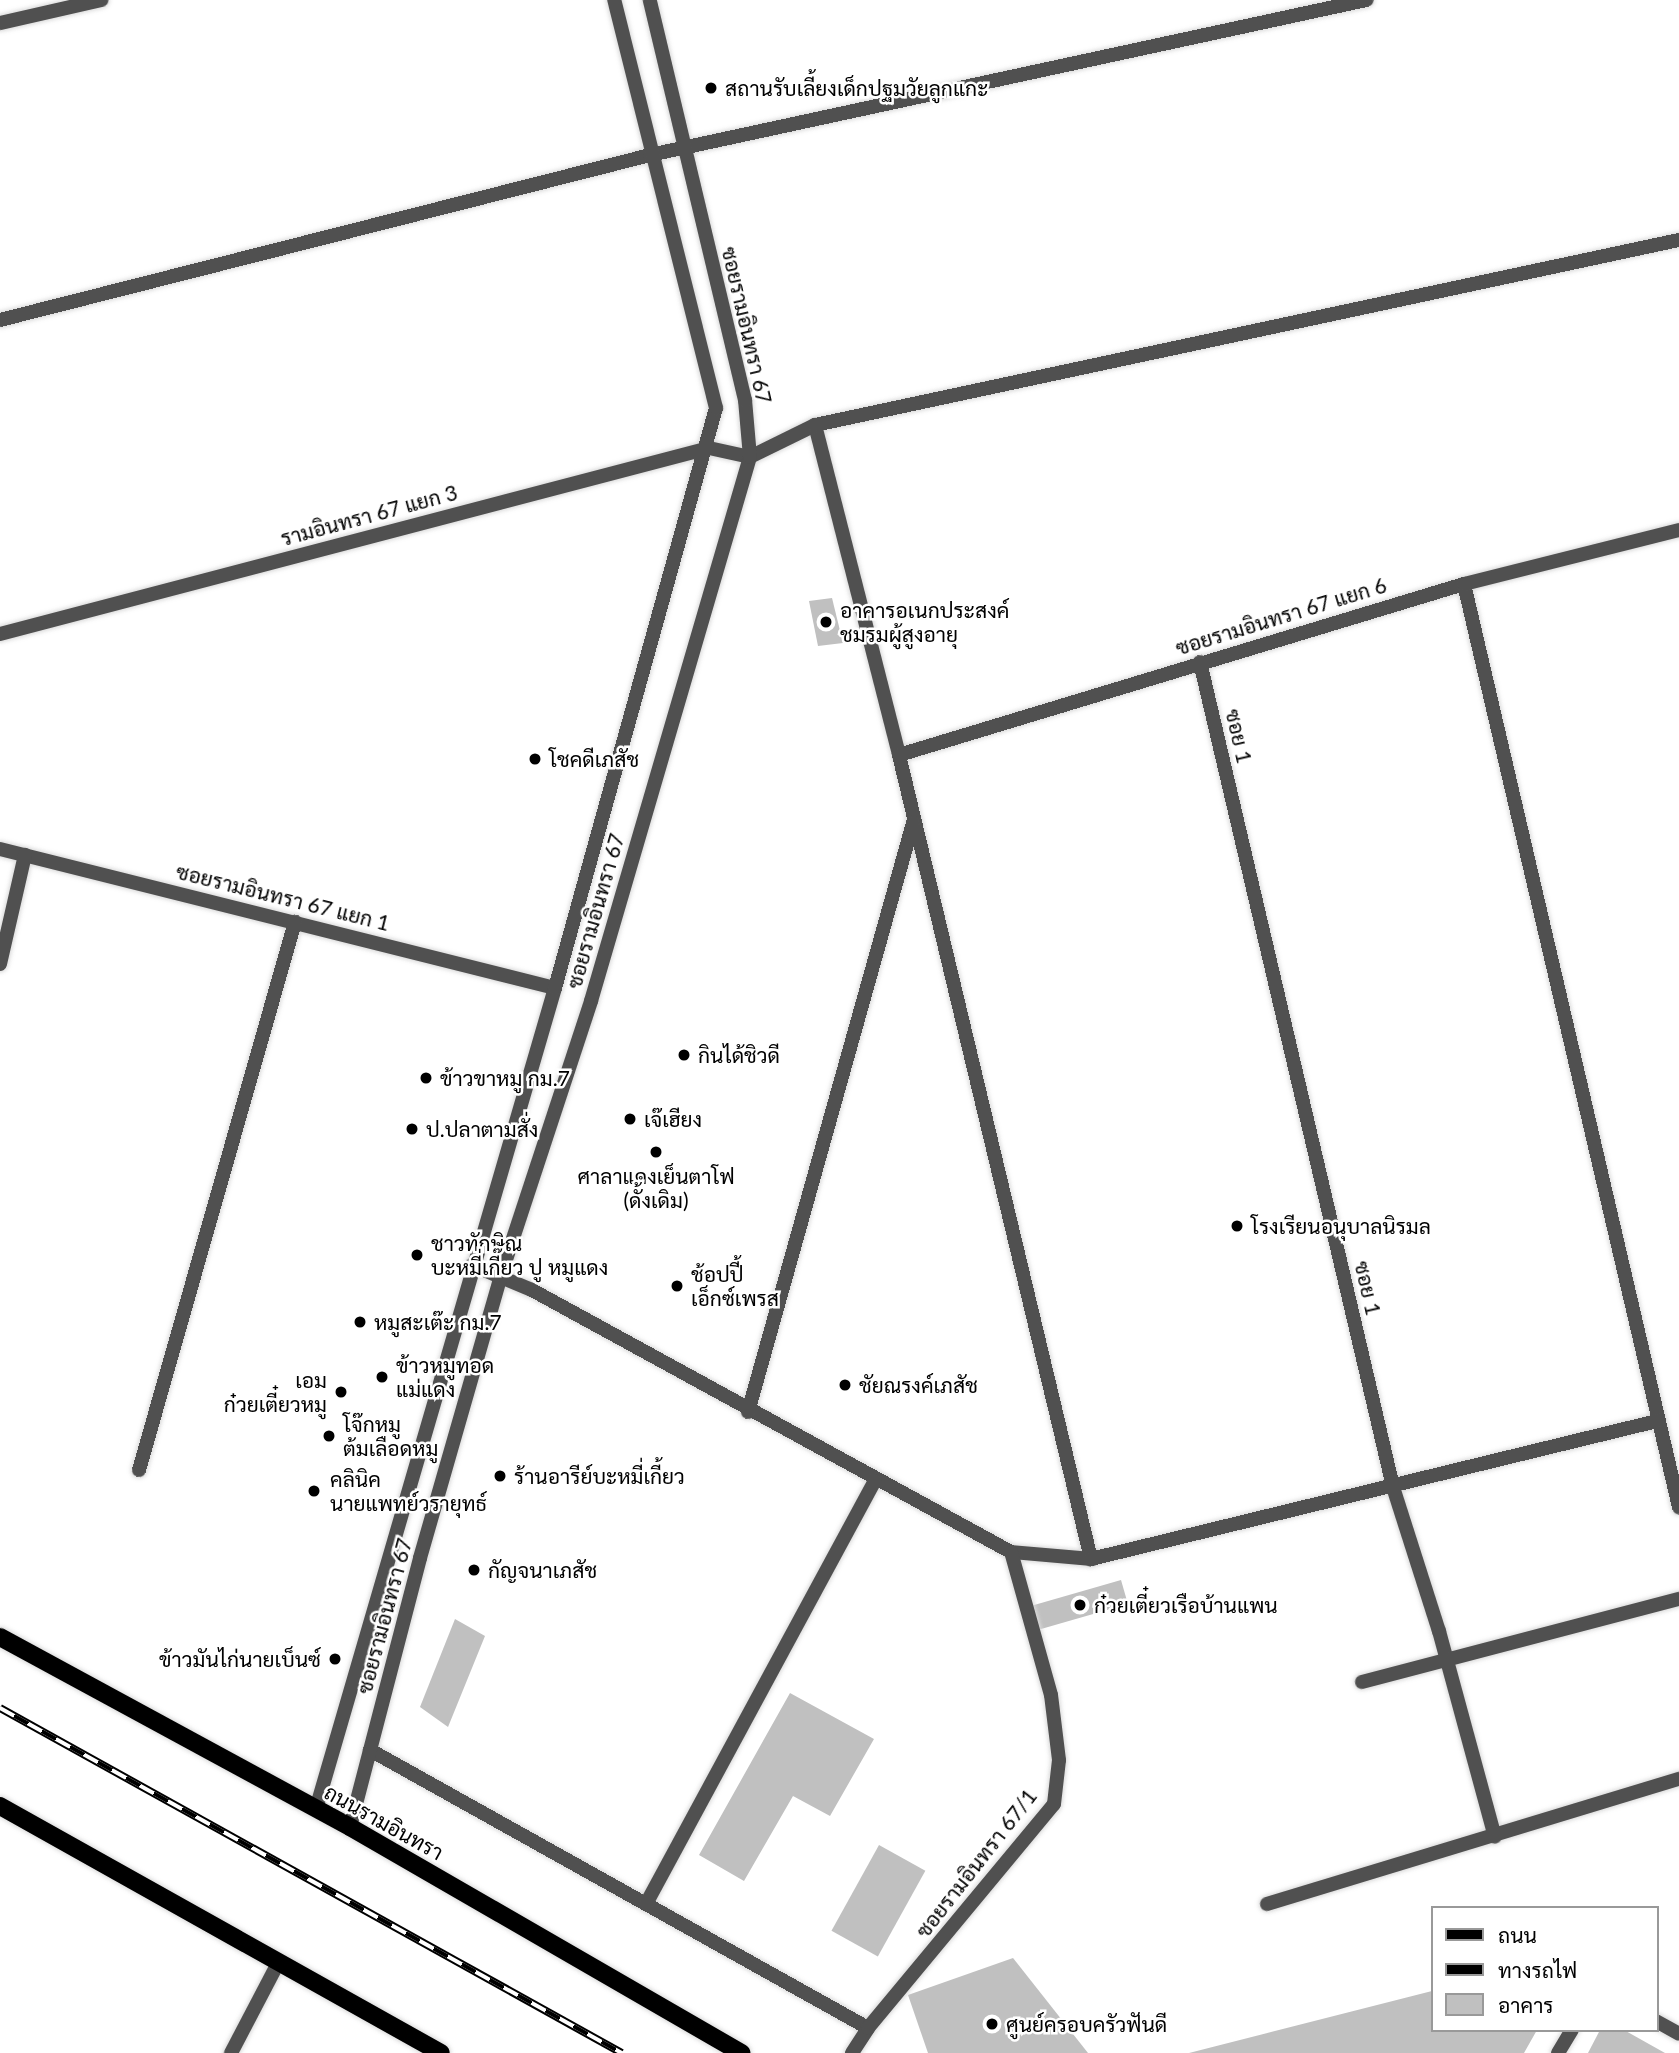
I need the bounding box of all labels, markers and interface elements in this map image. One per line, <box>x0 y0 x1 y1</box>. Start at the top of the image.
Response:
place label: สถานรับเลี้ยงเด็กปฐมวัยลูกแกะ <box>725 75 988 101</box>
marker: สถานรับเลี้ยงเด็กปฐมวัยลูกแกะ <box>703 80 719 96</box>
street label: ซอยรามอินทรา 67 <box>717 244 777 406</box>
street label: รามอินทรา 67 แยก 3 <box>278 479 460 551</box>
street label: ซอยรามอินทรา 67 แยก 6 <box>1172 572 1390 660</box>
place label: อาคารอเนกประสงค์ ชมรมผู้สูงอายุ <box>840 597 1009 647</box>
marker: อาคารอเนกประสงค์ ชมรมผู้สูงอายุ <box>818 614 834 630</box>
street label: ซอย 1 <box>1221 706 1257 766</box>
place label: โชคดีเภสัช <box>549 746 639 772</box>
marker: โชคดีเภสัช <box>527 751 543 767</box>
street label: ซอยรามอินทรา 67 <box>561 831 629 991</box>
street label: ซอยรามอินทรา 67 แยก 1 <box>174 858 392 936</box>
place label: กินได้ชิวดี <box>698 1042 780 1068</box>
marker: กินได้ชิวดี <box>676 1047 692 1063</box>
place label: ข้าวขาหมู กม.7 <box>440 1065 570 1091</box>
marker: ข้าวขาหมู กม.7 <box>418 1070 434 1086</box>
place label: เจ๊เฮียง <box>644 1106 702 1132</box>
marker: เจ๊เฮียง <box>622 1111 638 1127</box>
place label: ป.ปลาตามสั่ง <box>426 1116 538 1142</box>
marker: ป.ปลาตามสั่ง <box>404 1121 420 1137</box>
marker: ศาลาแดงเย็นตาโฟ (ดั้งเดิม) <box>648 1144 664 1160</box>
place label: ศาลาแดงเย็นตาโฟ (ดั้งเดิม) <box>577 1163 735 1213</box>
place label: โรงเรียนอนุบาลนิรมล <box>1251 1213 1431 1239</box>
marker: โรงเรียนอนุบาลนิรมล <box>1229 1218 1245 1234</box>
place label: ชาวทักษิณ บะหมี่เกี๊ยว ปู หมูแดง <box>431 1230 608 1280</box>
marker: ชาวทักษิณ บะหมี่เกี๊ยว ปู หมูแดง <box>409 1247 425 1263</box>
street label: ซอย 1 <box>1350 1258 1386 1318</box>
place label: ช้อปปี้ เอ็กซ์เพรส <box>691 1261 779 1311</box>
marker: ช้อปปี้ เอ็กซ์เพรส <box>669 1278 685 1294</box>
place label: หมูสะเต๊ะ กม.7 <box>374 1309 502 1335</box>
marker: หมูสะเต๊ะ กม.7 <box>352 1314 368 1330</box>
place label: ข้าวหมูทอด แม่แดง <box>396 1352 494 1402</box>
place label: เอม ก๋วยเตี๋ยวหมู <box>224 1367 327 1417</box>
marker: ข้าวหมูทอด แม่แดง <box>374 1369 390 1385</box>
place label: ชัยณรงค์เภสัช <box>859 1372 978 1398</box>
marker: ชัยณรงค์เภสัช <box>837 1377 853 1393</box>
marker: เอม ก๋วยเตี๋ยวหมู <box>333 1384 349 1400</box>
place label: โจ๊กหมู ต้มเลือดหมู <box>343 1411 438 1461</box>
marker: โจ๊กหมู ต้มเลือดหมู <box>321 1428 337 1444</box>
place label: ร้านอารีย์บะหมี่เกี้ยว <box>514 1463 685 1489</box>
place label: คลินิค นายแพทย์วรายุทธ์ <box>330 1466 487 1516</box>
marker: ร้านอารีย์บะหมี่เกี้ยว <box>492 1468 508 1484</box>
marker: คลินิค นายแพทย์วรายุทธ์ <box>304 1481 324 1501</box>
street label: ซอยรามอินทรา 67 <box>351 1535 417 1697</box>
place label: กัญจนาเภสัช <box>488 1557 597 1583</box>
marker: กัญจนาเภสัช <box>466 1562 482 1578</box>
place label: ก๋วยเตี๋ยวเรือบ้านแพน <box>1094 1592 1278 1618</box>
marker: ก๋วยเตี๋ยวเรือบ้านแพน <box>1072 1597 1088 1613</box>
place label: ข้าวมันไก่นายเบ็นซ์ <box>159 1646 321 1672</box>
marker: ข้าวมันไก่นายเบ็นซ์ <box>327 1651 343 1667</box>
street label: ถนนรามอินทรา <box>320 1779 448 1865</box>
street label: ซอยรามอินทรา 67/1 <box>910 1784 1042 1942</box>
legend <box>1430 1906 1658 2032</box>
text: ถนน <box>1498 1922 1537 1947</box>
text: ทางรถไฟ <box>1498 1957 1577 1982</box>
text: อาคาร <box>1498 1992 1554 2017</box>
place label: ศูนย์ครอบครัวฟันดี <box>1006 2011 1167 2037</box>
marker: ศูนย์ครอบครัวฟันดี <box>984 2016 1000 2032</box>

